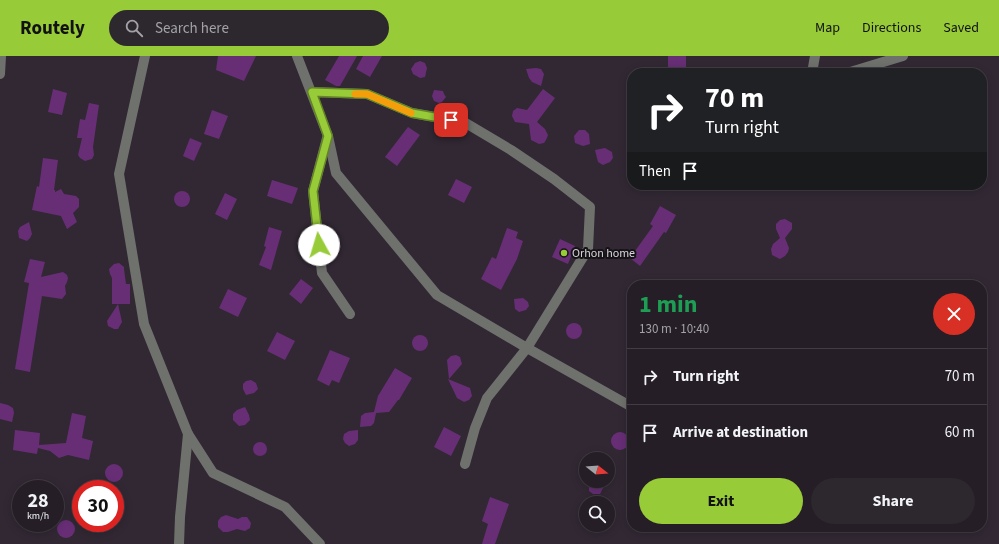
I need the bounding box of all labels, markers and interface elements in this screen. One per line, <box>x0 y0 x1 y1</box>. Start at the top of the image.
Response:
search box <box>109 10 389 46</box>
text: Routely <box>20 15 85 42</box>
icon: search <box>123 17 145 39</box>
text: Search here <box>155 18 229 39</box>
text: Map <box>815 18 840 38</box>
text: Directions <box>862 18 921 38</box>
text: Saved <box>943 18 979 38</box>
text: 70 m <box>705 78 764 118</box>
icon: right <box>639 84 691 136</box>
pin <box>434 103 468 137</box>
icon: arrive <box>440 109 462 131</box>
text: Turn right <box>705 115 779 140</box>
icon: arrive <box>679 160 701 182</box>
text: Then <box>639 161 671 182</box>
position arrow <box>298 224 340 266</box>
place label: Orhon home <box>572 245 635 262</box>
marker: Orhon home <box>559 248 569 258</box>
text: 1 min <box>639 287 697 322</box>
button: close <box>933 293 975 335</box>
text: 130 m · 10:40 <box>639 320 709 338</box>
icon: right <box>639 366 661 388</box>
text: Turn right <box>673 366 739 387</box>
text: 70 m <box>945 366 975 387</box>
icon: arrive <box>639 422 661 444</box>
text: Arrive at destination <box>673 422 808 443</box>
text: 60 m <box>945 422 975 443</box>
north arrow <box>579 452 615 488</box>
map controls <box>579 452 615 532</box>
button: Exit <box>639 478 803 524</box>
button: Share <box>811 478 975 524</box>
speed limit sign: 30 <box>72 480 124 532</box>
text: 28 <box>27 487 49 515</box>
button: search <box>579 496 615 532</box>
text: km/h <box>27 509 49 523</box>

